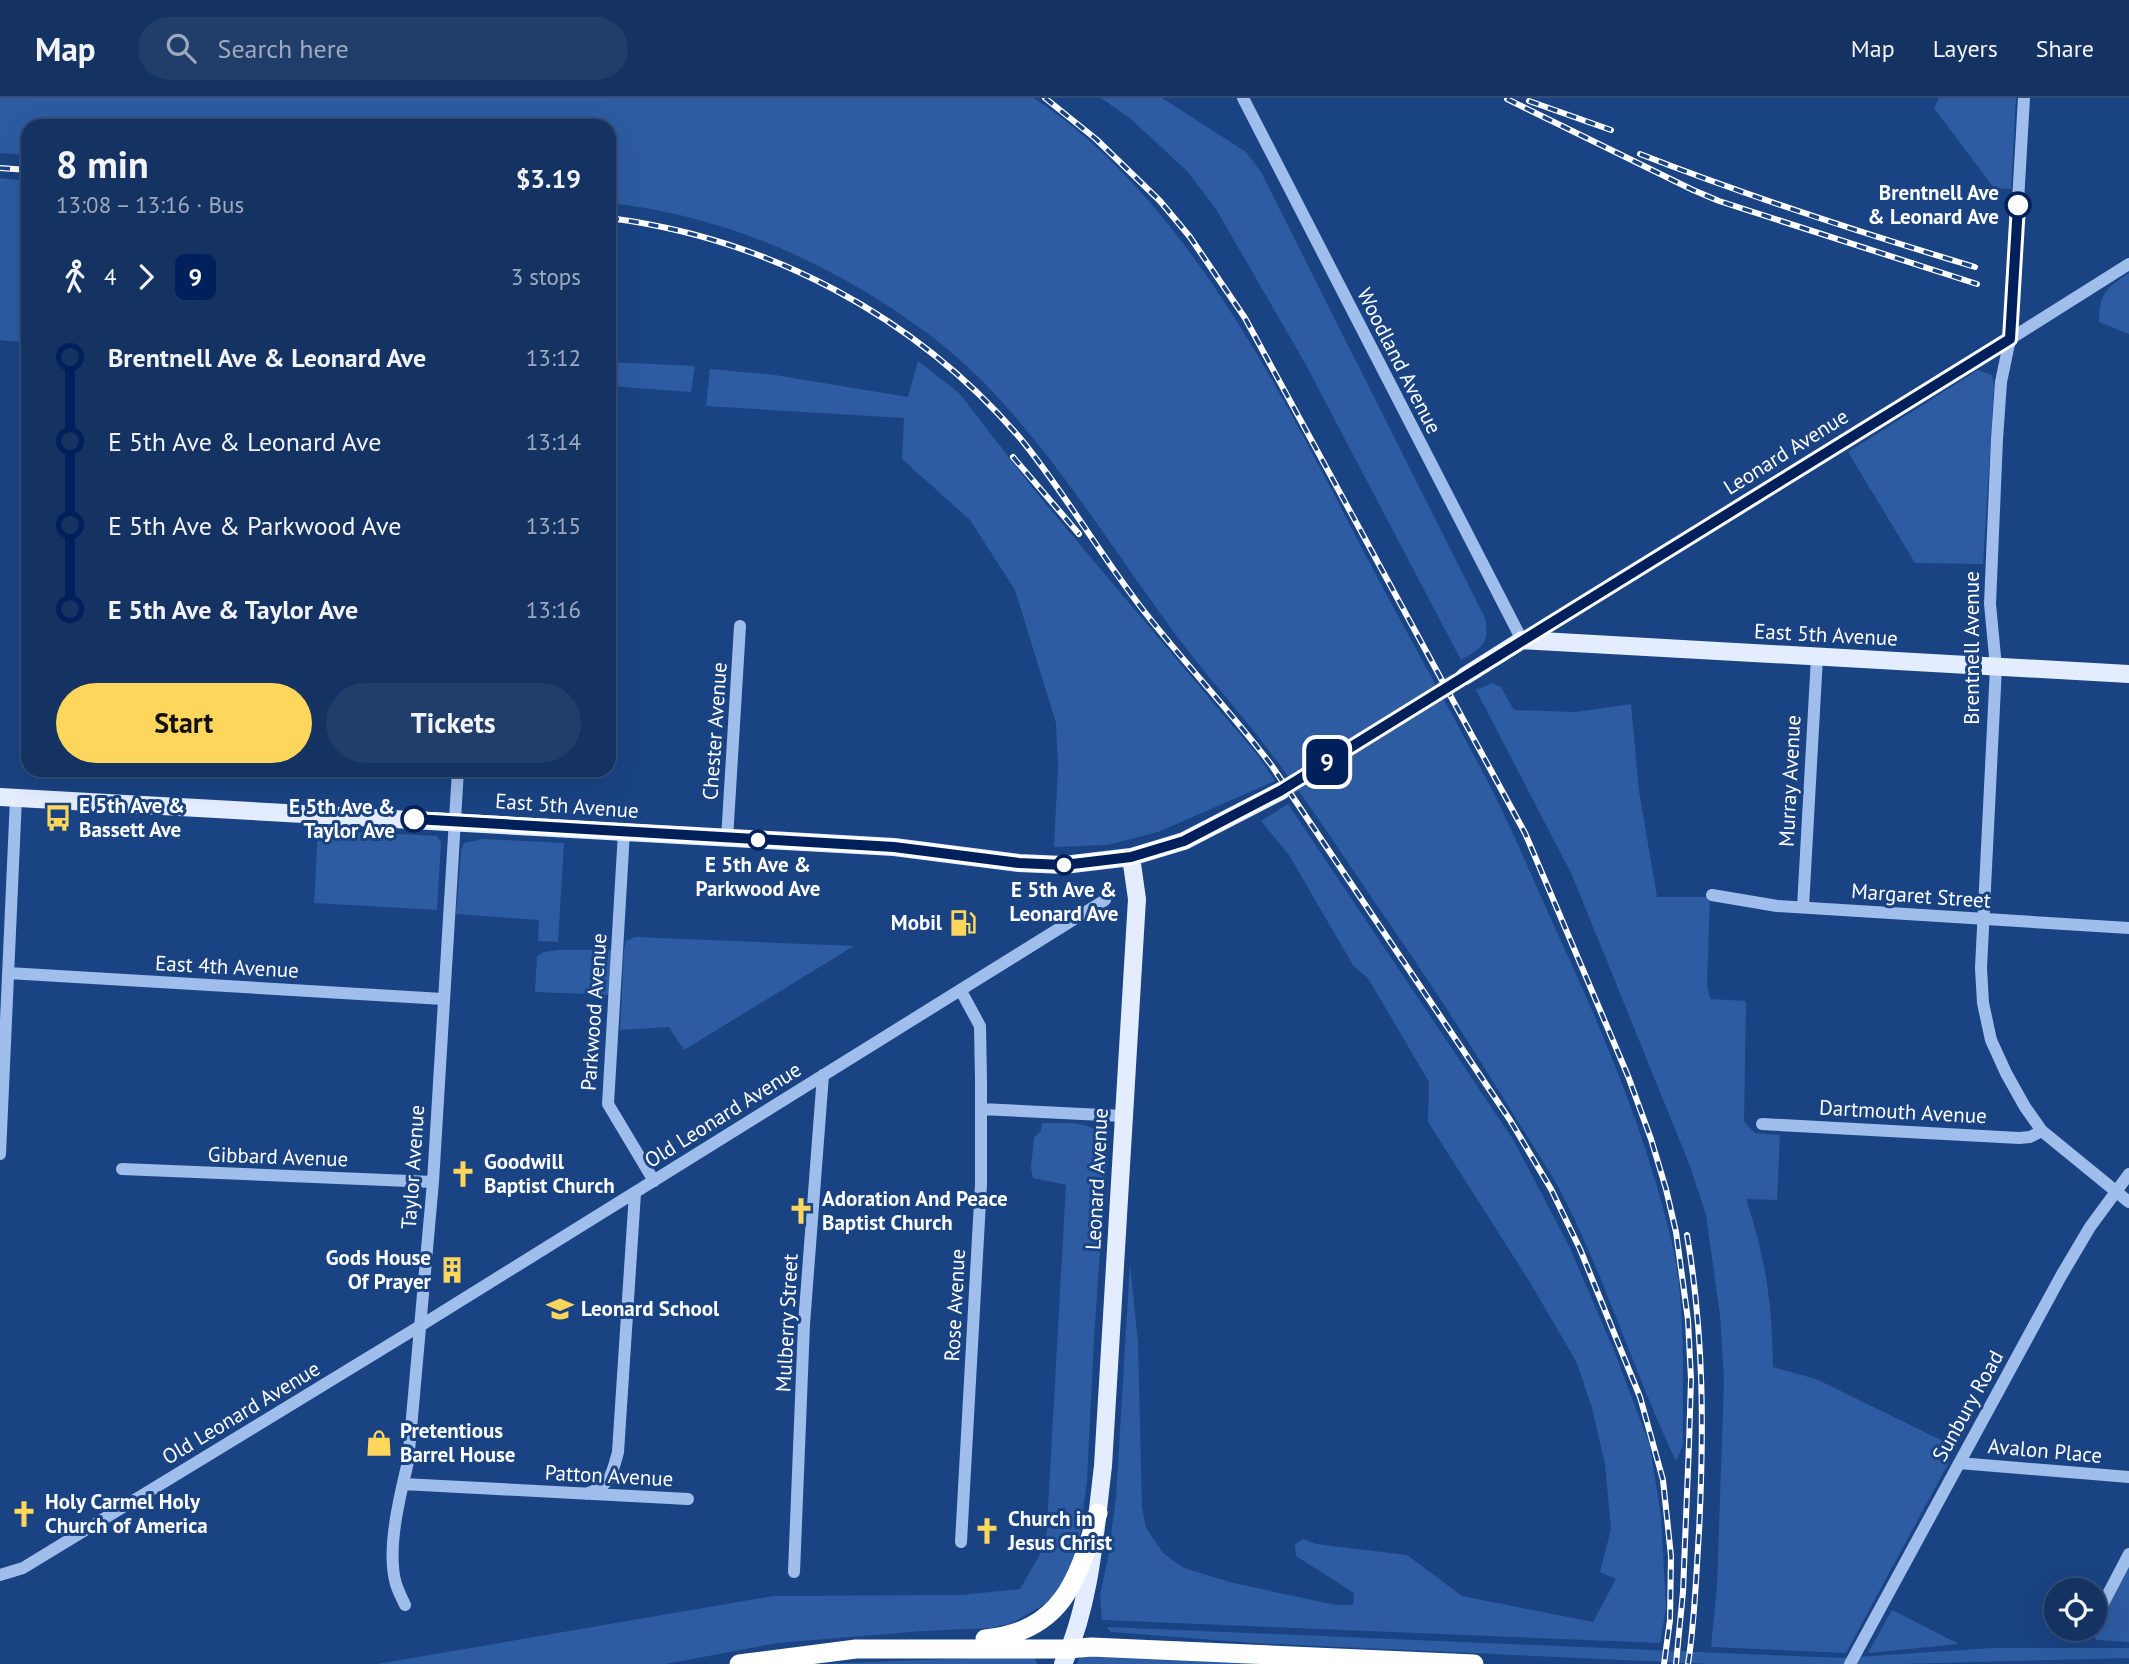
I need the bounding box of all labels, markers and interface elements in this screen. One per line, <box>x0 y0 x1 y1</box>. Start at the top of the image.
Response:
search box <box>138 17 628 80</box>
text: Map <box>35 27 96 70</box>
icon: search <box>162 29 200 67</box>
text: Search here <box>218 32 349 65</box>
text: Map <box>1851 33 1895 64</box>
text: Layers <box>1933 33 1998 64</box>
text: Share <box>2036 33 2094 64</box>
text: 8 min <box>56 139 149 188</box>
text: $3.19 <box>516 162 581 195</box>
place label: Brentnell Ave & Leonard Ave <box>1868 179 1999 230</box>
text: 13:08 – 13:16 · Bus <box>56 190 244 219</box>
marker: Brentnell Ave & Leonard Ave <box>2005 192 2031 218</box>
icon: walk <box>56 258 94 296</box>
icon: forward <box>127 258 165 296</box>
text: 9 <box>189 261 202 292</box>
text: 4 <box>104 262 117 291</box>
text: 3 stops <box>511 262 581 291</box>
street label: Woodland Avenue <box>1351 283 1448 438</box>
text: Brentnell Ave & Leonard Ave <box>108 341 426 374</box>
text: 13:12 <box>526 343 581 372</box>
street label: Leonard Avenue <box>1718 402 1853 501</box>
text: E 5th Ave & Leonard Ave <box>108 425 382 458</box>
text: 13:14 <box>526 427 581 456</box>
text: E 5th Ave & Parkwood Ave <box>108 509 401 542</box>
text: 13:15 <box>526 511 581 540</box>
street label: Brentnell Avenue <box>1958 571 1985 725</box>
text: E 5th Ave & Taylor Ave <box>108 593 358 626</box>
text: 13:16 <box>526 595 581 624</box>
street label: East 5th Avenue <box>1754 617 1899 652</box>
street label: Chester Avenue <box>696 661 733 801</box>
button: Start <box>56 683 312 763</box>
button: Tickets <box>326 683 581 763</box>
street label: Murray Avenue <box>1773 714 1806 848</box>
line badge: 9 <box>1304 739 1350 785</box>
text: 9 <box>1320 746 1334 777</box>
street label: East 5th Avenue <box>494 787 640 824</box>
place label: E 5th Ave & Bassett Ave <box>79 792 185 843</box>
place label: E 5th Ave & Taylor Ave <box>289 793 395 844</box>
bus stop icon: E 5th Ave & Bassett Ave <box>43 803 73 833</box>
marker: E 5th Ave & Taylor Ave <box>401 806 427 832</box>
marker: E 5th Ave & Parkwood Ave <box>748 830 768 850</box>
place label: E 5th Ave & Parkwood Ave <box>696 851 820 902</box>
marker: E 5th Ave & Leonard Ave <box>1054 855 1074 875</box>
place label: E 5th Ave & Leonard Ave <box>1009 876 1119 927</box>
street label: Margaret Street <box>1850 877 1992 914</box>
fuel station icon: Mobil <box>948 908 978 938</box>
place label: Mobil <box>891 909 943 936</box>
street label: Parkwood Avenue <box>575 932 612 1092</box>
street label: East 4th Avenue <box>155 949 300 984</box>
street label: Old Leonard Avenue <box>639 1056 806 1174</box>
street label: Dartmouth Avenue <box>1819 1094 1988 1129</box>
street label: Taylor Avenue <box>395 1104 430 1230</box>
street label: Leonard Avenue <box>1079 1107 1114 1251</box>
street label: Gibbard Avenue <box>207 1141 349 1172</box>
place label: Goodwill Baptist Church <box>484 1148 615 1199</box>
church icon: Goodwill Baptist Church <box>448 1159 478 1189</box>
place label: Adoration And Peace Baptist Church <box>822 1185 1008 1236</box>
church icon: Adoration And Peace Baptist Church <box>786 1196 816 1226</box>
place label: Gods House Of Prayer <box>326 1244 432 1295</box>
street label: Rose Avenue <box>938 1248 971 1362</box>
street label: Mulberry Street <box>769 1253 804 1393</box>
building icon: Gods House Of Prayer <box>437 1255 467 1285</box>
school or university icon: Leonard School <box>545 1294 575 1324</box>
place label: Leonard School <box>581 1295 720 1322</box>
street label: Sunbury Road <box>1926 1345 2009 1466</box>
street label: Old Leonard Avenue <box>157 1355 325 1470</box>
place label: Pretentious Barrel House <box>400 1417 516 1468</box>
shop icon: Pretentious Barrel House <box>364 1428 394 1458</box>
street label: Avalon Place <box>1987 1432 2103 1469</box>
street label: Patton Avenue <box>544 1459 674 1492</box>
place label: Holy Carmel Holy Church of America <box>45 1488 208 1539</box>
church icon: Holy Carmel Holy Church of America <box>9 1499 39 1529</box>
place label: Church in Jesus Christ <box>1007 1505 1113 1556</box>
church icon: Church in Jesus Christ <box>972 1516 1002 1546</box>
map controls <box>2044 1578 2107 1641</box>
button: locate <box>2044 1578 2107 1641</box>

